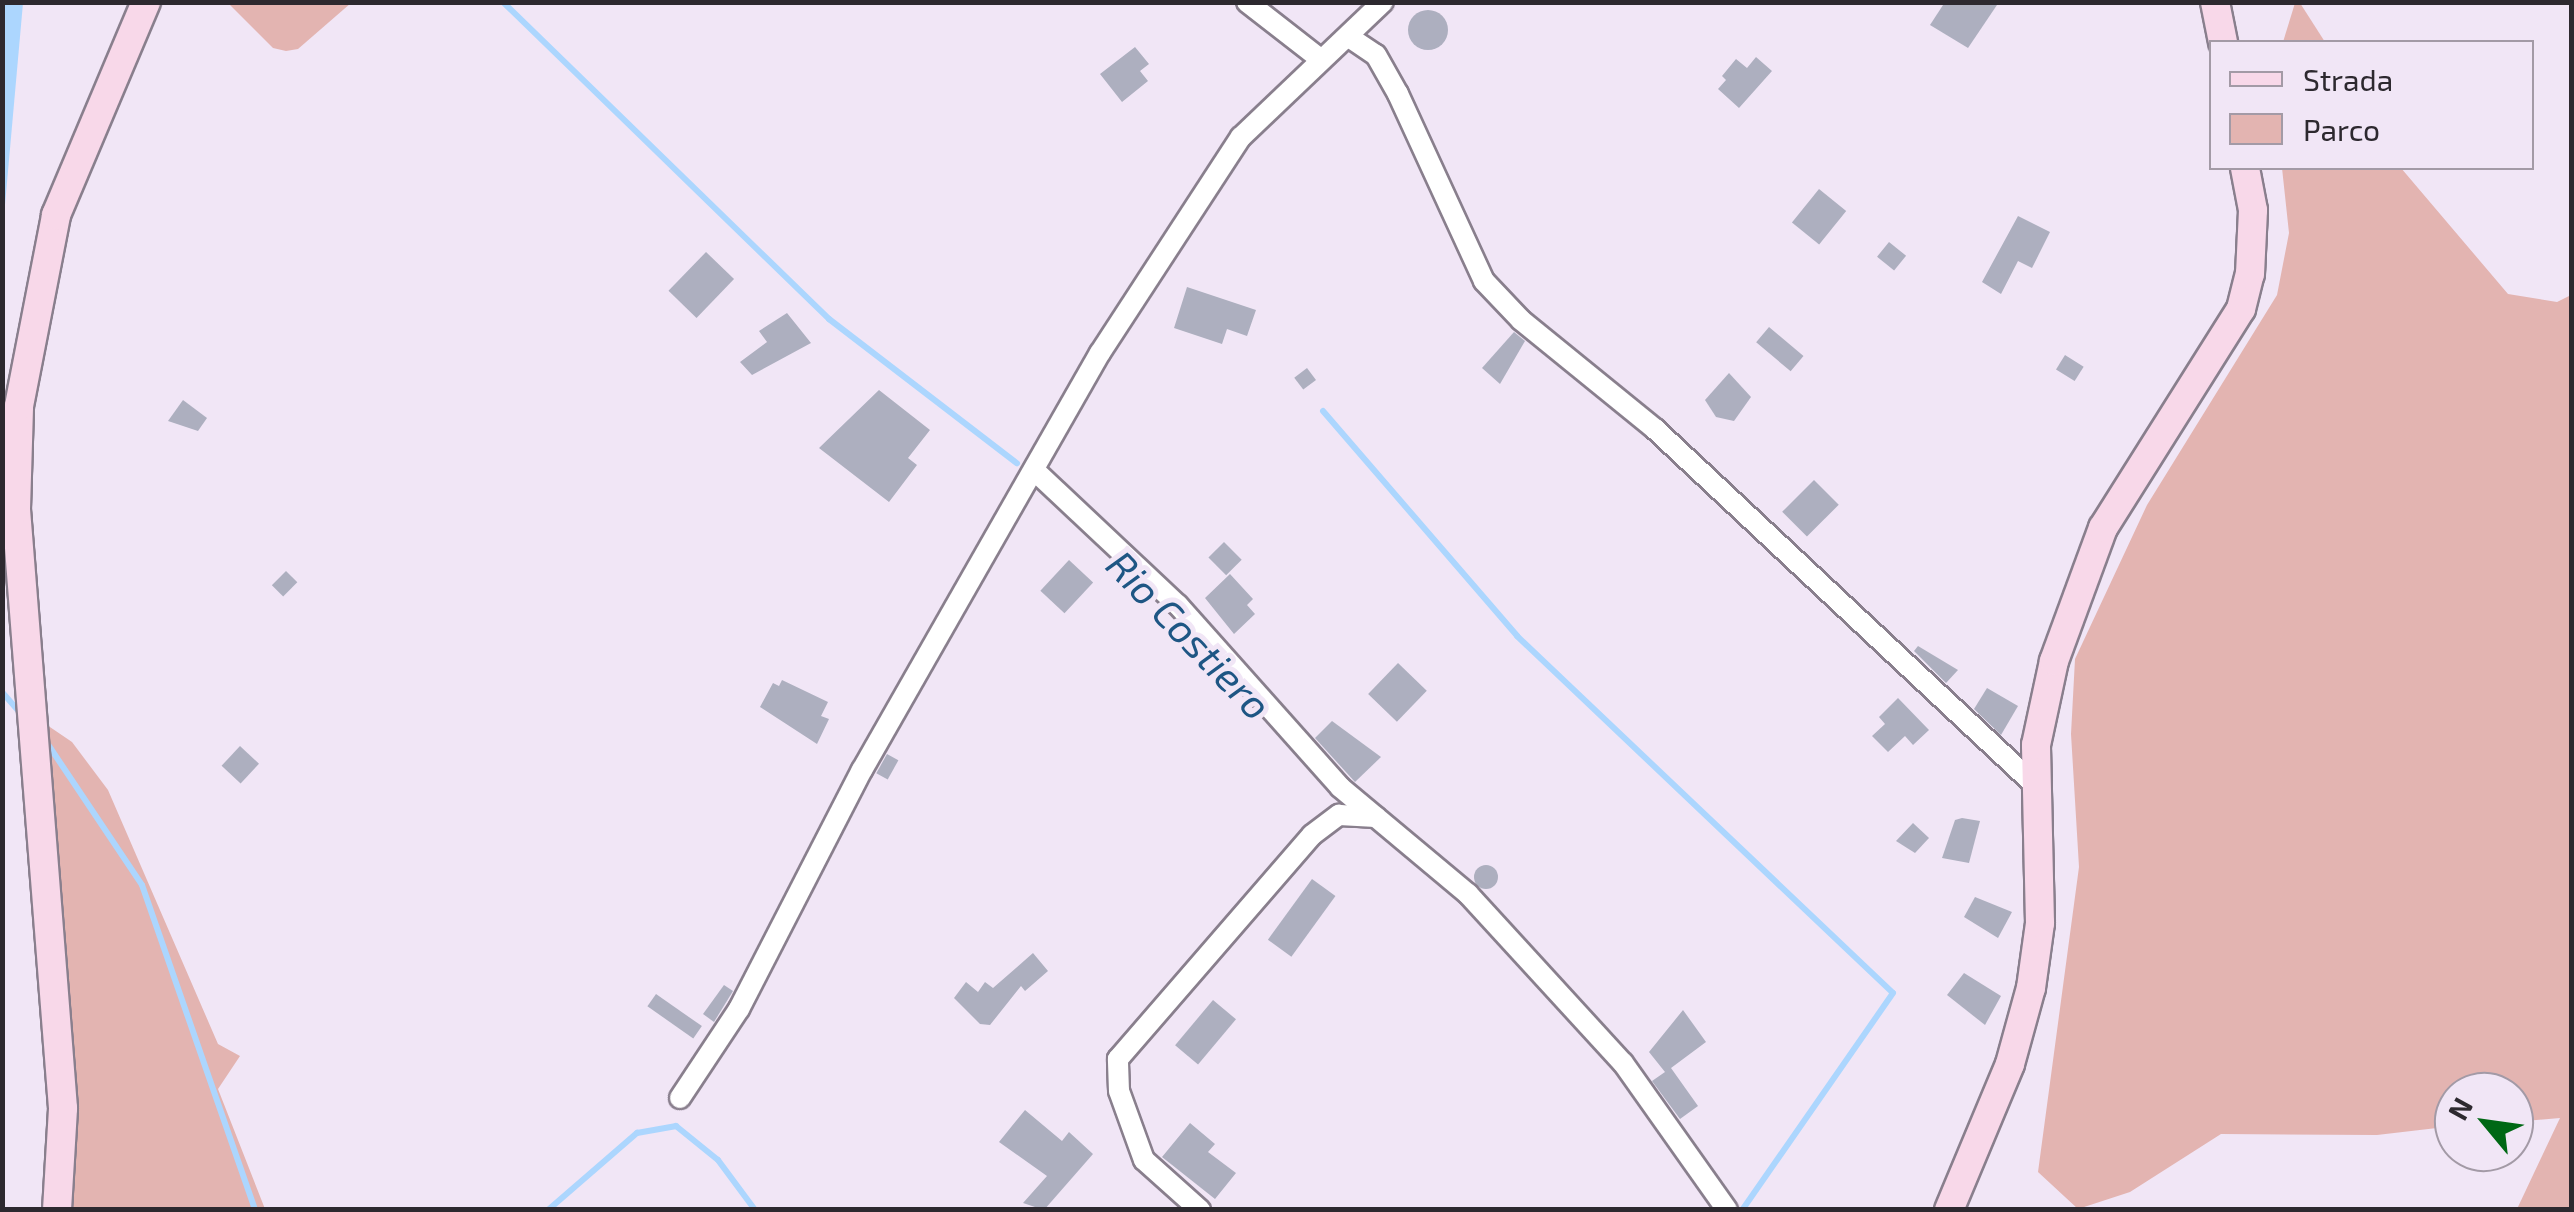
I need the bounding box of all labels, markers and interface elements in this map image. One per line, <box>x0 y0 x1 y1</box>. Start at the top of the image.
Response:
legend <box>2209 40 2534 170</box>
text: Strada <box>2303 61 2393 97</box>
text: Parco <box>2303 111 2380 147</box>
water label: Rio Costiero <box>1098 540 1282 728</box>
north arrow <box>2434 1072 2534 1172</box>
text: N <box>2440 1091 2479 1126</box>

